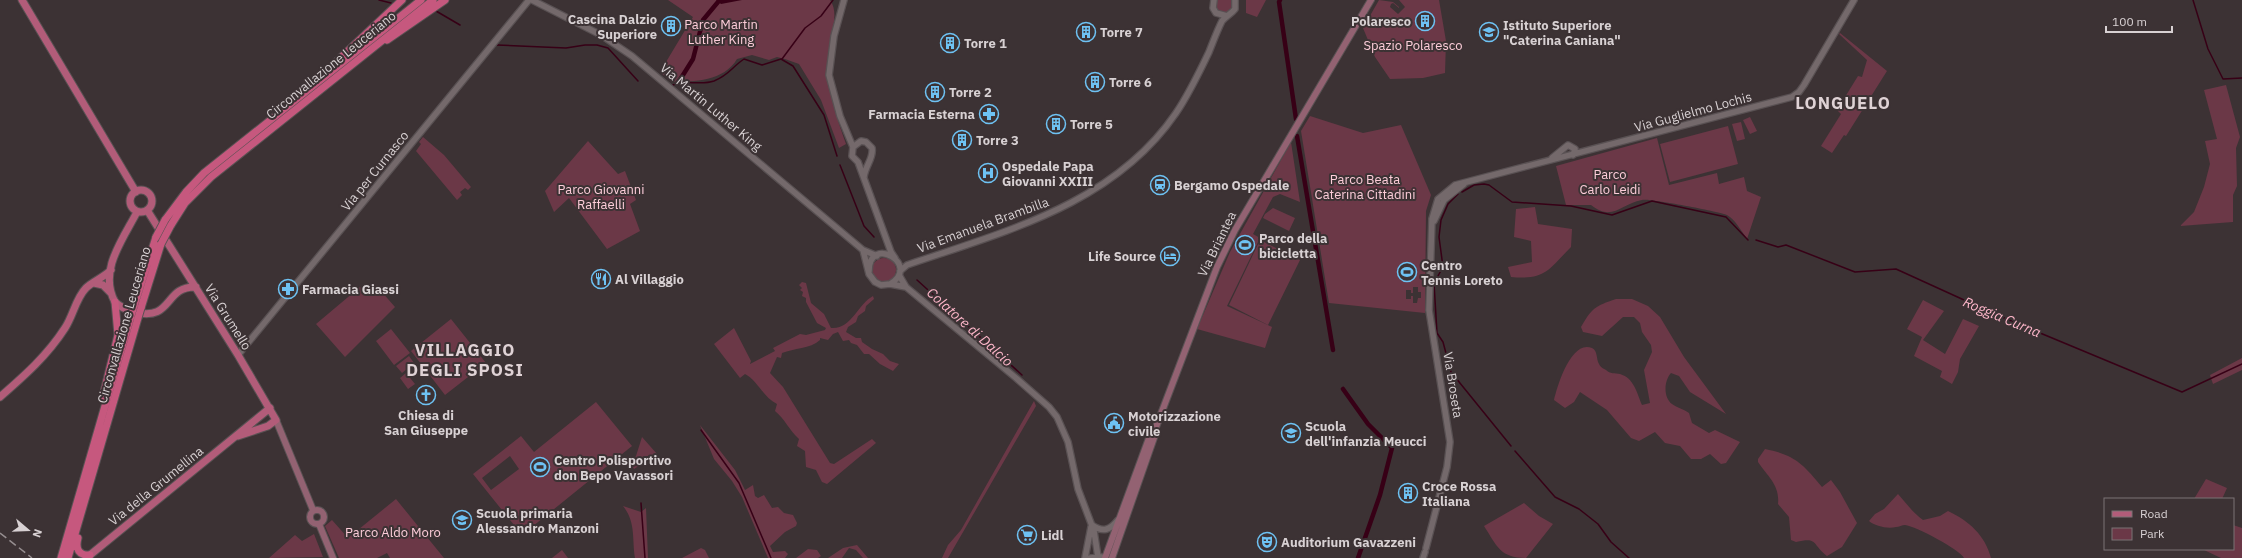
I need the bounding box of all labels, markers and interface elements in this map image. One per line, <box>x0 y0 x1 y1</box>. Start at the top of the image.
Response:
street label: Circonvallazione Leuceriano <box>263 7 399 123</box>
scale bar <box>2106 8 2172 34</box>
building icon: Polaresco <box>1414 10 1436 32</box>
place label: Cascina Dalzio Superiore <box>568 11 657 43</box>
place label: Polaresco <box>1351 13 1411 30</box>
text: 100 m <box>2112 14 2147 29</box>
building icon: Cascina Dalzio Superiore <box>660 15 682 37</box>
park label: Parco Martin Luther King <box>684 16 758 48</box>
place label: Istituto Superiore "Caterina Caniana" <box>1503 17 1621 49</box>
building icon: Torre 7 <box>1075 21 1097 43</box>
school or university icon: Istituto Superiore "Caterina Caniana" <box>1478 21 1500 43</box>
place label: Torre 7 <box>1100 24 1143 41</box>
building icon: Torre 1 <box>939 32 961 54</box>
place label: Torre 1 <box>964 35 1007 52</box>
park label: Spazio Polaresco <box>1364 37 1462 54</box>
street label: Via Martin Luther King <box>656 59 766 155</box>
building icon: Torre 6 <box>1084 71 1106 93</box>
place label: Torre 6 <box>1109 74 1152 91</box>
building icon: Torre 2 <box>924 81 946 103</box>
place label: Torre 2 <box>949 84 992 101</box>
street label: Via Guglielmo Lochis <box>1632 88 1754 136</box>
district label: LONGUELO <box>1795 92 1891 114</box>
pharmacy icon: Farmacia Esterna <box>978 103 1000 125</box>
place label: Farmacia Esterna <box>868 106 975 123</box>
building icon: Torre 5 <box>1045 113 1067 135</box>
place label: Torre 5 <box>1070 116 1113 133</box>
street label: Via per Curnasco <box>337 127 413 215</box>
building icon: Torre 3 <box>951 129 973 151</box>
place label: Torre 3 <box>976 132 1019 149</box>
place label: Ospedale Papa Giovanni XXIII <box>1002 158 1094 190</box>
hospital icon: Ospedale Papa Giovanni XXIII <box>977 162 999 184</box>
park label: Parco Carlo Leidi <box>1579 166 1641 198</box>
park label: Parco Beata Caterina Cittadini <box>1315 171 1415 203</box>
station icon: Bergamo Ospedale <box>1149 174 1171 196</box>
place label: Bergamo Ospedale <box>1174 177 1289 194</box>
park label: Parco Giovanni Raffaelli <box>558 181 644 213</box>
street label: Via Emanuela Brambilla <box>915 193 1051 257</box>
street label: Via Briantea <box>1194 208 1240 279</box>
place label: Parco della bicicletta <box>1259 230 1327 262</box>
sports icon: Parco della bicicletta <box>1234 234 1256 256</box>
street label: Circonvallazione Leuceriano <box>93 245 155 405</box>
hotel icon: Life Source <box>1159 245 1181 267</box>
place label: Life Source <box>1088 248 1156 265</box>
place label: Centro Tennis Loreto <box>1421 257 1503 289</box>
sports icon: Centro Tennis Loreto <box>1396 261 1418 283</box>
restaurant icon: Al Villaggio <box>590 268 612 290</box>
place label: Al Villaggio <box>615 271 684 288</box>
pharmacy icon: Farmacia Giassi <box>277 278 299 300</box>
street label: Via Grumello <box>201 281 255 353</box>
place label: Farmacia Giassi <box>302 281 399 298</box>
water label: Colatore di Dalcio <box>923 284 1017 371</box>
water label: Roggia Curna <box>1960 293 2044 341</box>
district label: VILLAGGIO DEGLI SPOSI <box>406 339 524 381</box>
street label: Via Broseta <box>1439 351 1467 419</box>
church icon: Chiesa di San Giuseppe <box>415 384 437 406</box>
place label: Chiesa di San Giuseppe <box>384 407 468 439</box>
place label: Motorizzazione civile <box>1128 408 1221 440</box>
public building icon: Motorizzazione civile <box>1103 412 1125 434</box>
place label: Scuola dell'infanzia Meucci <box>1305 418 1427 450</box>
school or university icon: Scuola dell'infanzia Meucci <box>1280 422 1302 444</box>
street label: Via della Grumellina <box>105 443 207 529</box>
place label: Centro Polisportivo don Bepo Vavassori <box>554 452 673 484</box>
sports icon: Centro Polisportivo don Bepo Vavassori <box>529 456 551 478</box>
place label: Croce Rossa Italiana <box>1422 478 1496 510</box>
building icon: Croce Rossa Italiana <box>1397 482 1419 504</box>
legend <box>2104 498 2234 550</box>
place label: Scuola primaria Alessandro Manzoni <box>476 505 599 537</box>
text: Road <box>2140 506 2168 521</box>
school or university icon: Scuola primaria Alessandro Manzoni <box>451 509 473 531</box>
north arrow <box>8 510 48 550</box>
park label: Parco Aldo Moro <box>345 524 441 541</box>
supermarket icon: Lidl <box>1016 524 1038 546</box>
text: Park <box>2140 526 2165 541</box>
text: N <box>30 527 45 539</box>
place label: Lidl <box>1041 527 1064 544</box>
theatre icon: Auditorium Gavazzeni <box>1256 531 1278 553</box>
place label: Auditorium Gavazzeni <box>1281 534 1416 551</box>

